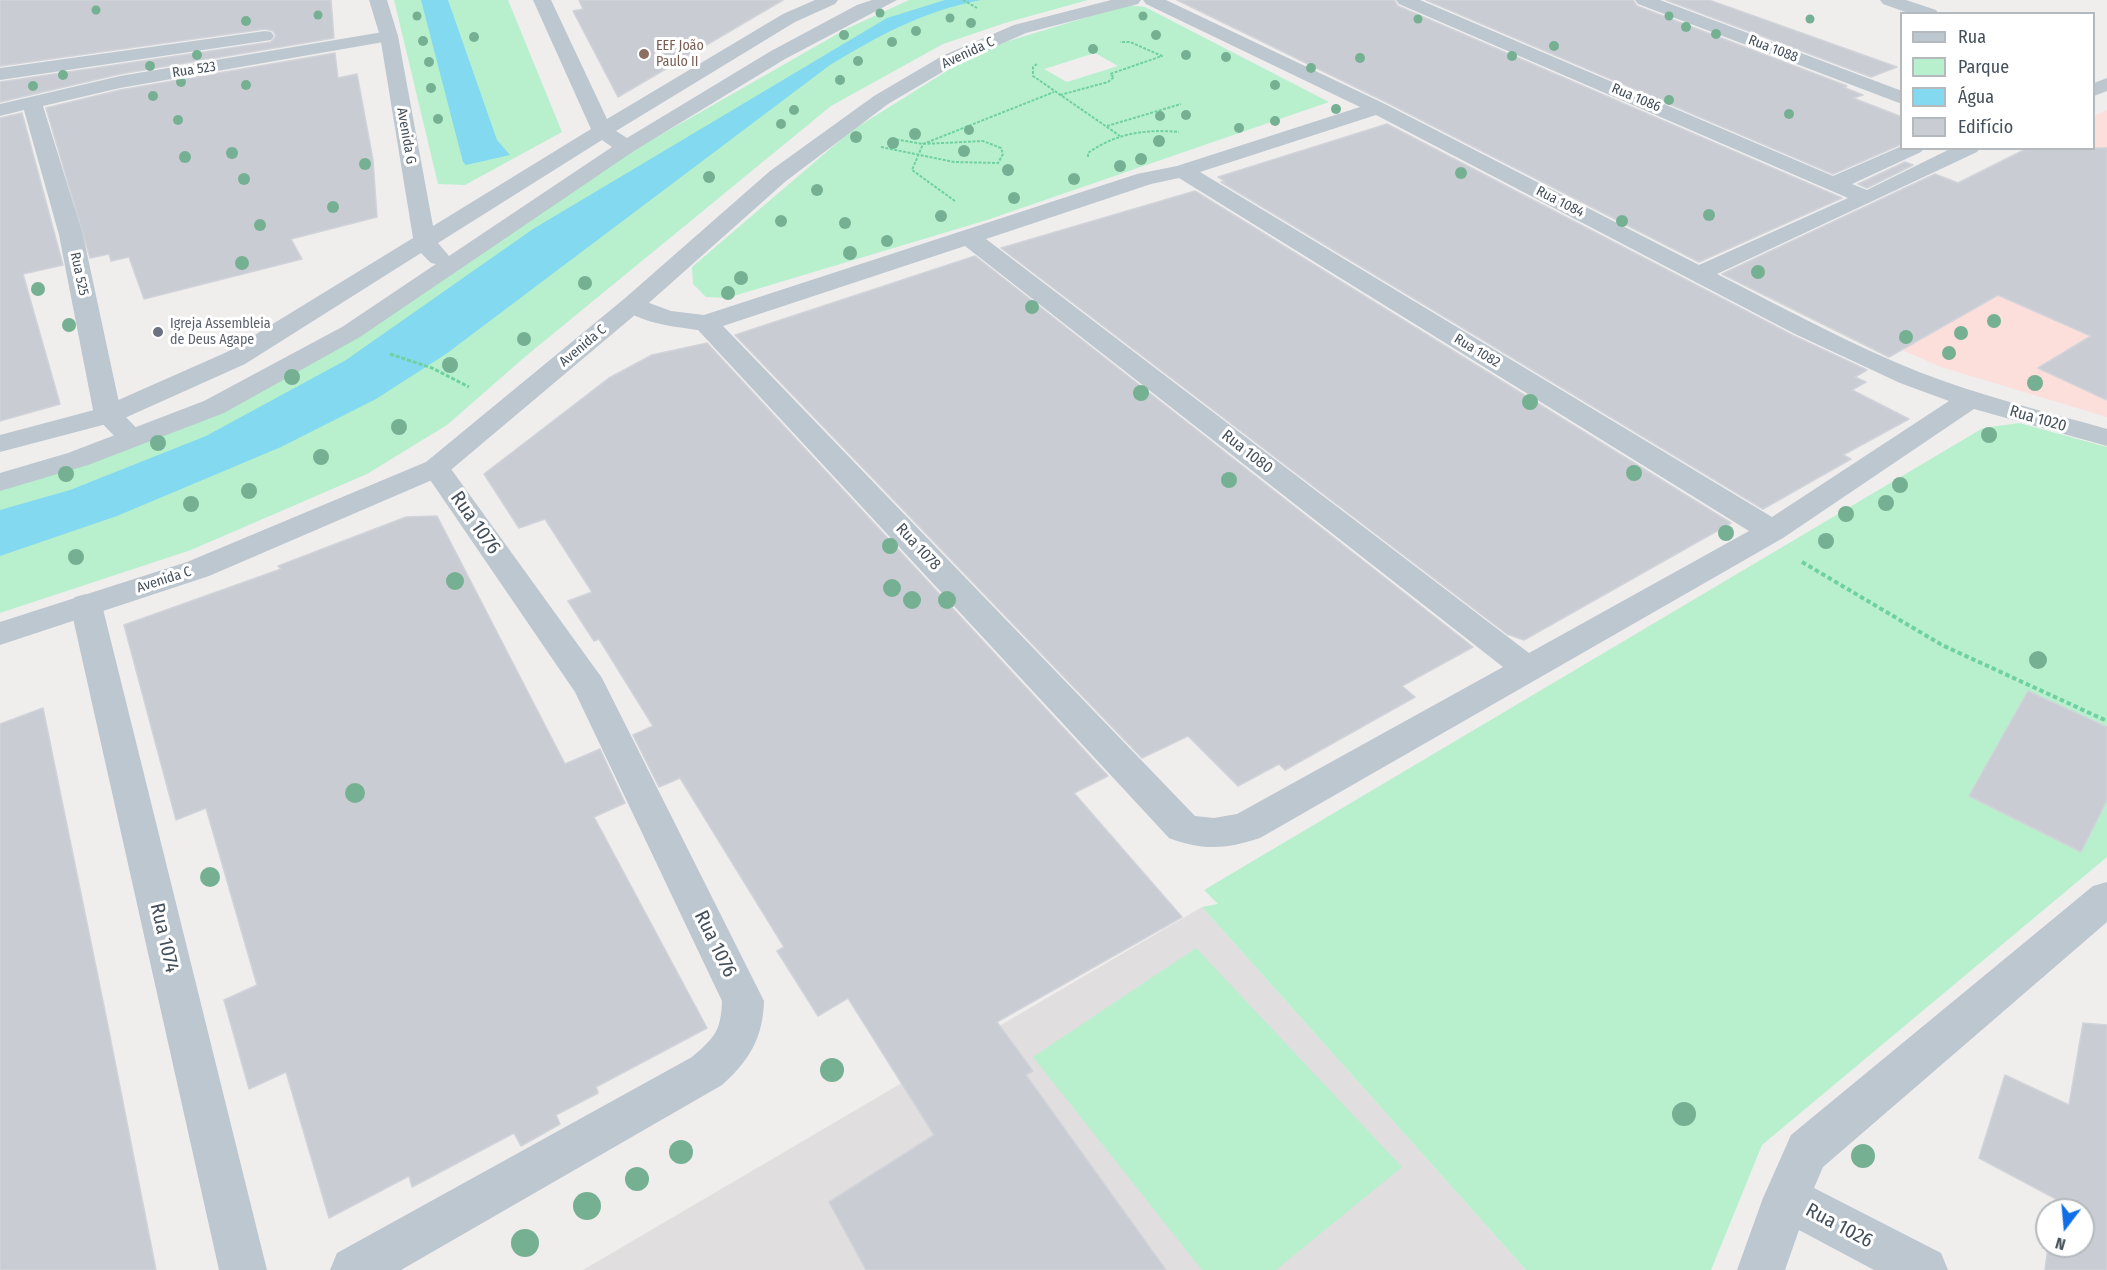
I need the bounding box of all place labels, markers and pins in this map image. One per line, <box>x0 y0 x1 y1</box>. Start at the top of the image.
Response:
place label: EEF João Paulo II <box>656 38 704 70</box>
marker: EEF João Paulo II <box>637 47 651 61</box>
place label: Igreja Assembleia de Deus Agape <box>170 316 271 348</box>
marker: Igreja Assembleia de Deus Agape <box>151 325 165 339</box>

